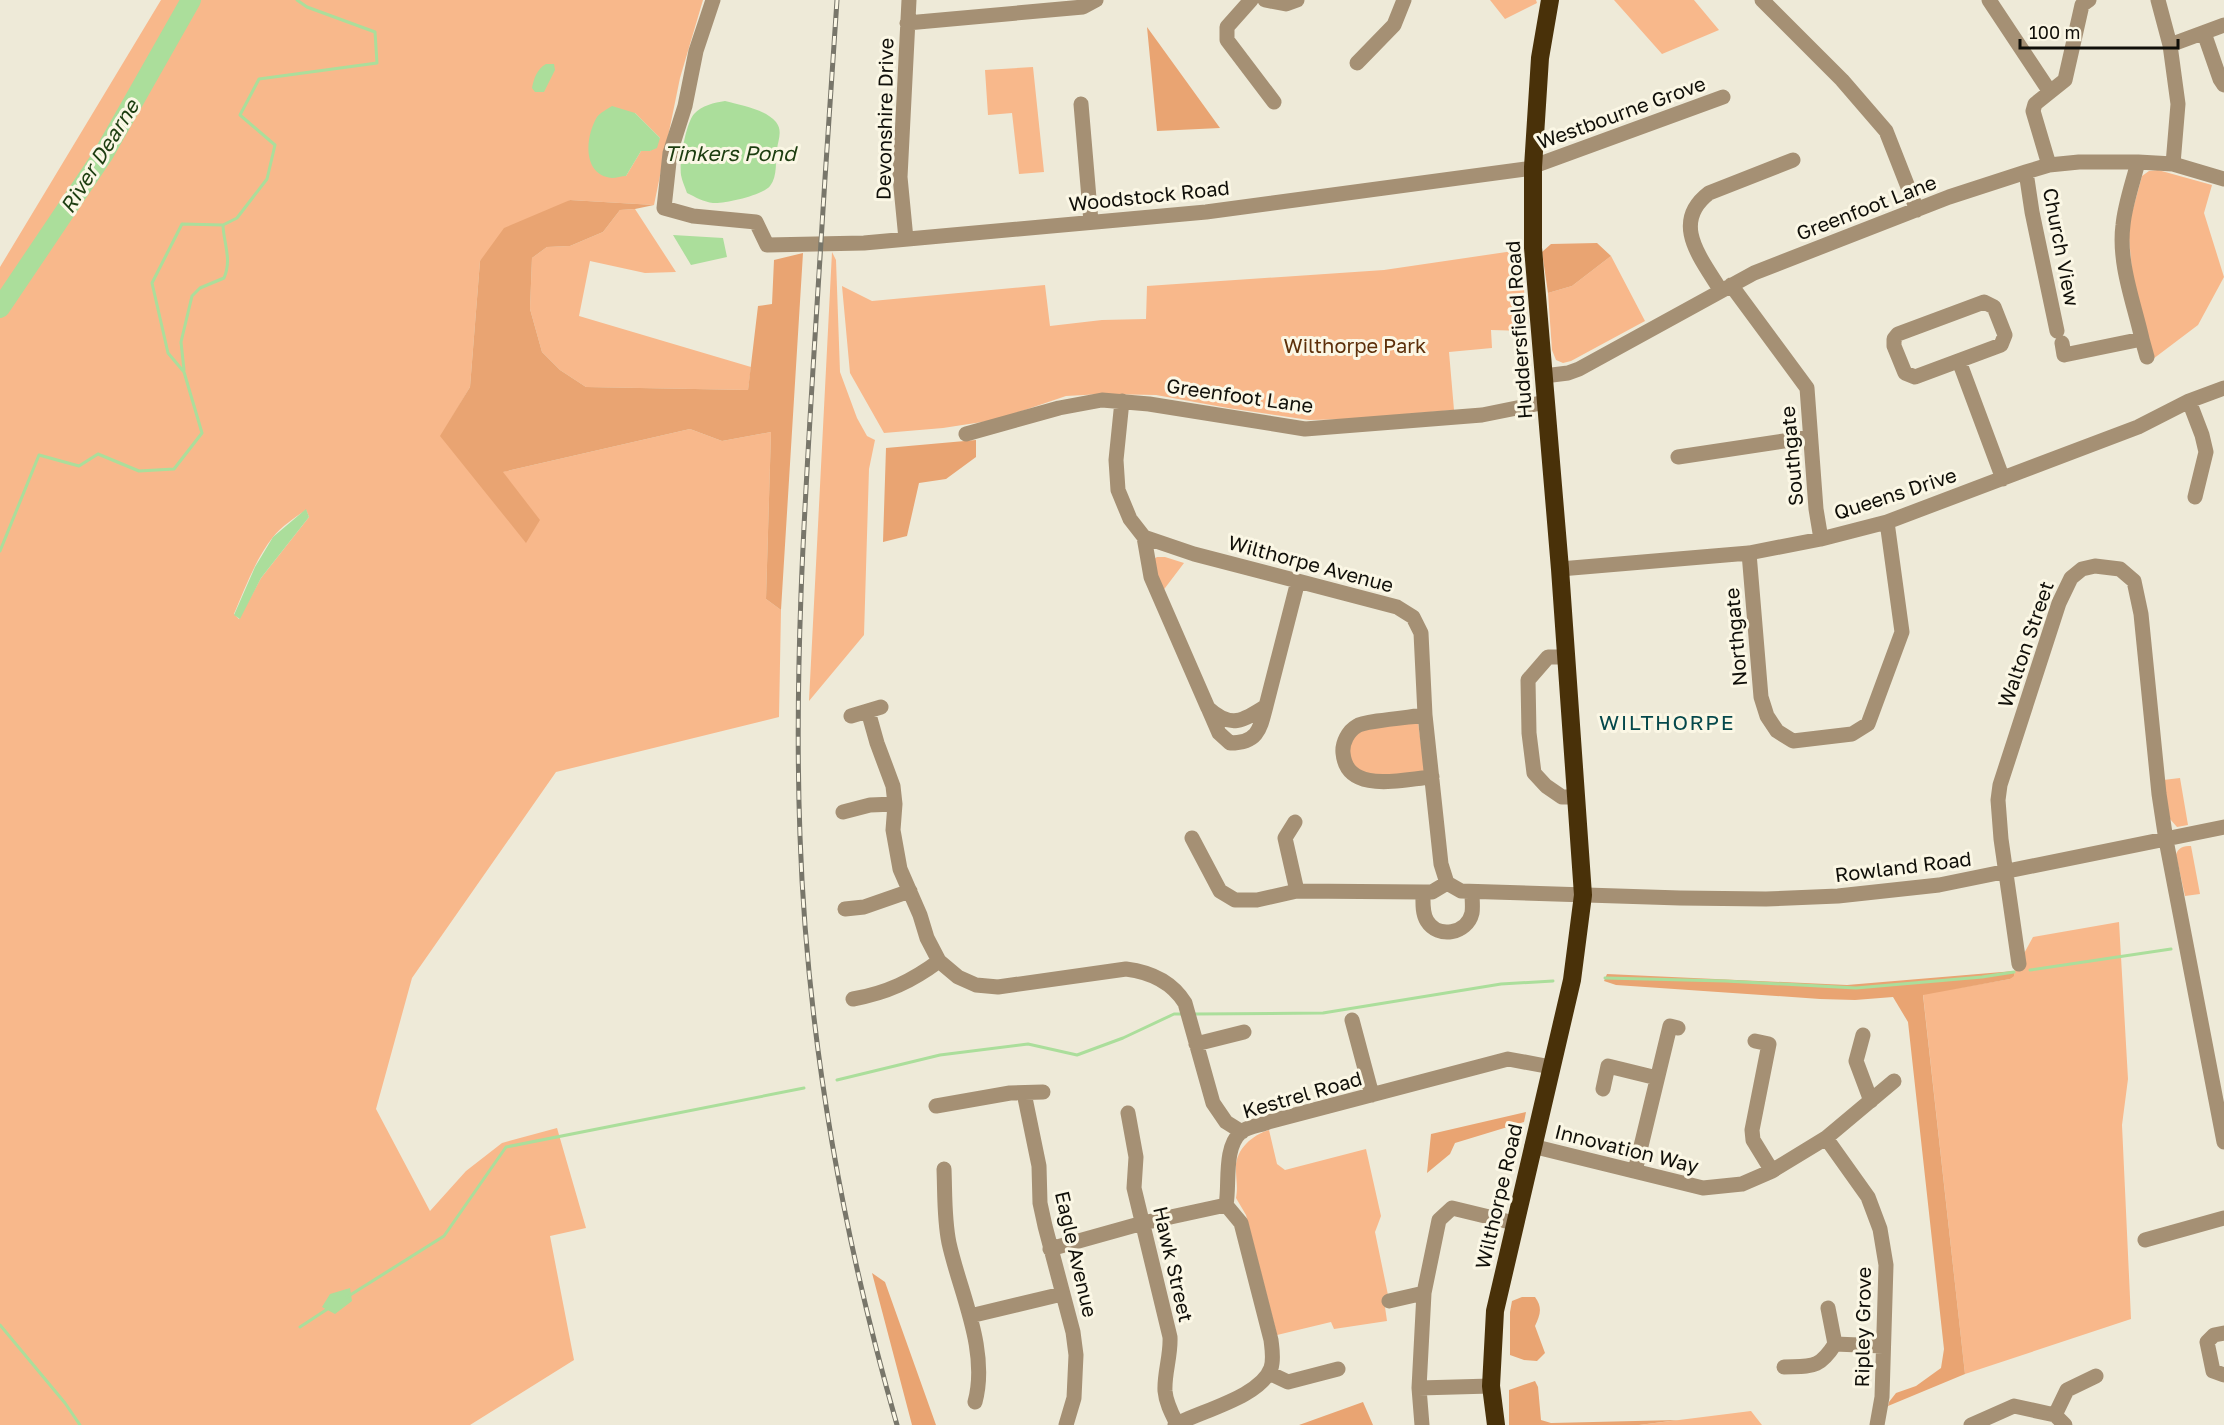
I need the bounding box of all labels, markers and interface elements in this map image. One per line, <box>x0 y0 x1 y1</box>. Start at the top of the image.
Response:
scale bar <box>2020 12 2178 50</box>
text: 100 m <box>2029 21 2080 43</box>
street label: Devonshire Drive <box>871 38 897 200</box>
street label: Westbourne Grove <box>1534 70 1708 154</box>
water label: River Dearne <box>54 93 145 218</box>
water label: Tinkers Pond <box>664 140 798 166</box>
street label: Greenfoot Lane <box>1793 169 1939 245</box>
street label: Woodstock Road <box>1067 175 1231 215</box>
street label: Church View <box>2039 186 2085 308</box>
street label: Huddersfield Road <box>1500 240 1536 420</box>
park label: Wilthorpe Park <box>1284 333 1426 357</box>
street label: Greenfoot Lane <box>1165 373 1315 417</box>
street label: Southgate <box>1775 405 1807 507</box>
street label: Queens Drive <box>1831 462 1959 524</box>
street label: Wilthorpe Avenue <box>1226 529 1396 597</box>
street label: Walton Street <box>1992 578 2058 710</box>
street label: Northgate <box>1719 587 1751 687</box>
district label: WILTHORPE <box>1599 709 1735 735</box>
street label: Rowland Road <box>1833 846 1973 886</box>
street label: Kestrel Road <box>1239 1065 1365 1123</box>
street label: Innovation Way <box>1553 1119 1701 1177</box>
street label: Wilthorpe Road <box>1470 1121 1526 1271</box>
street label: Eagle Avenue <box>1051 1188 1103 1320</box>
street label: Hawk Street <box>1149 1204 1199 1324</box>
street label: Ripley Grove <box>1849 1267 1875 1387</box>

